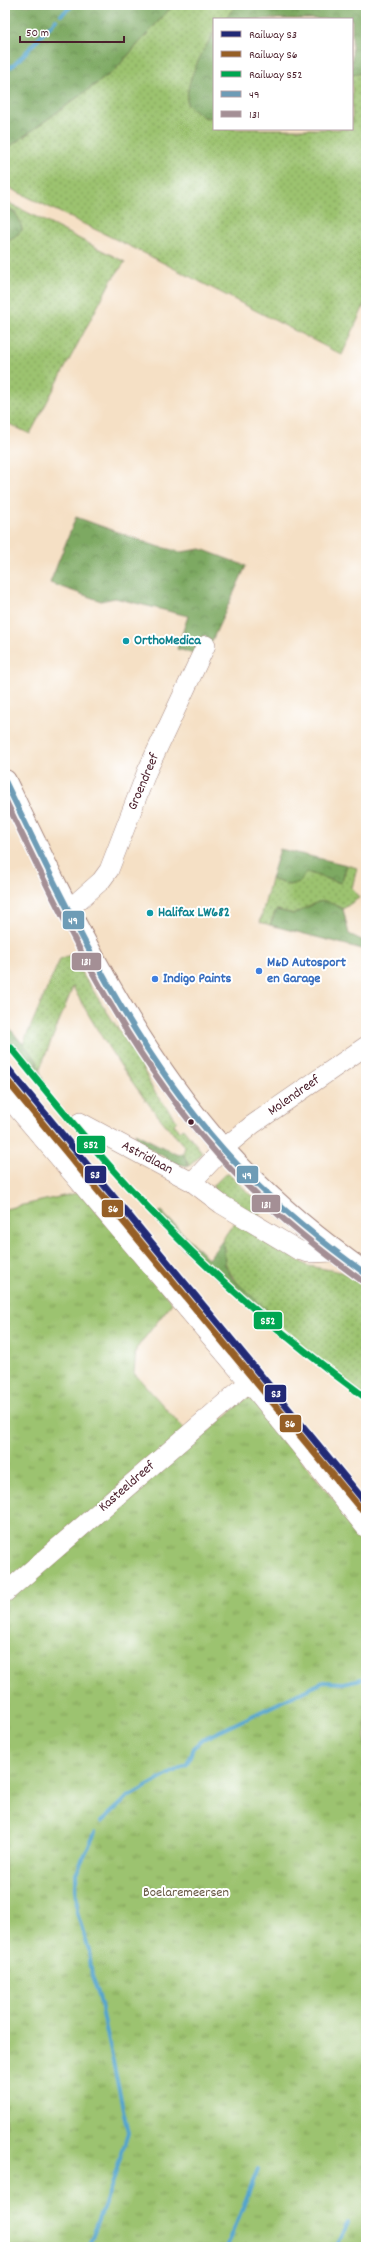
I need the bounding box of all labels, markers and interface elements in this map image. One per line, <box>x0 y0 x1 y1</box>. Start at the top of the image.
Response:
scale bar <box>20 18 124 44</box>
legend <box>213 18 353 130</box>
text: 50 m <box>26 25 49 42</box>
text: Railway S3 <box>249 27 297 44</box>
text: Railway S6 <box>249 47 298 64</box>
text: Railway S52 <box>249 67 303 84</box>
text: 49 <box>249 87 259 104</box>
text: 131 <box>249 107 260 124</box>
place label: OrthoMedica <box>134 631 202 651</box>
marker: OrthoMedica <box>121 636 131 646</box>
street label: Groendreef <box>123 749 165 814</box>
place label: Halifax LW682 <box>158 903 230 923</box>
marker: Halifax LW682 <box>145 908 155 918</box>
line badge: 49 <box>62 910 85 930</box>
text: 49 <box>68 914 78 930</box>
line badge: 131 <box>71 952 102 971</box>
place label: M&D Autosport en Garage <box>267 953 347 989</box>
text: 131 <box>81 955 91 971</box>
marker: M&D Autosport en Garage <box>254 966 264 976</box>
place label: Indigo Paints <box>163 969 232 989</box>
marker: Indigo Paints <box>150 974 160 984</box>
street label: Molendreef <box>264 1070 325 1121</box>
unlabelled marker <box>186 1117 196 1127</box>
line badge: S52 <box>76 1135 106 1154</box>
street label: Astridlaan <box>118 1136 176 1180</box>
text: S52 <box>84 1138 99 1154</box>
line badge: S3 <box>84 1165 107 1184</box>
line badge: 49 <box>236 1165 259 1184</box>
text: S3 <box>90 1168 100 1184</box>
text: 49 <box>242 1169 252 1185</box>
line badge: 131 <box>251 1194 281 1213</box>
text: 131 <box>261 1198 271 1214</box>
line badge: S6 <box>101 1199 124 1218</box>
text: S6 <box>108 1202 119 1218</box>
line badge: S52 <box>253 1311 283 1330</box>
text: S52 <box>261 1314 276 1330</box>
line badge: S3 <box>264 1384 287 1403</box>
text: S3 <box>271 1387 281 1403</box>
line badge: S6 <box>279 1414 302 1433</box>
text: S6 <box>285 1417 296 1433</box>
street label: Kasteeldreef <box>94 1456 160 1517</box>
park label: Boelaremeersen <box>143 1883 229 1903</box>

